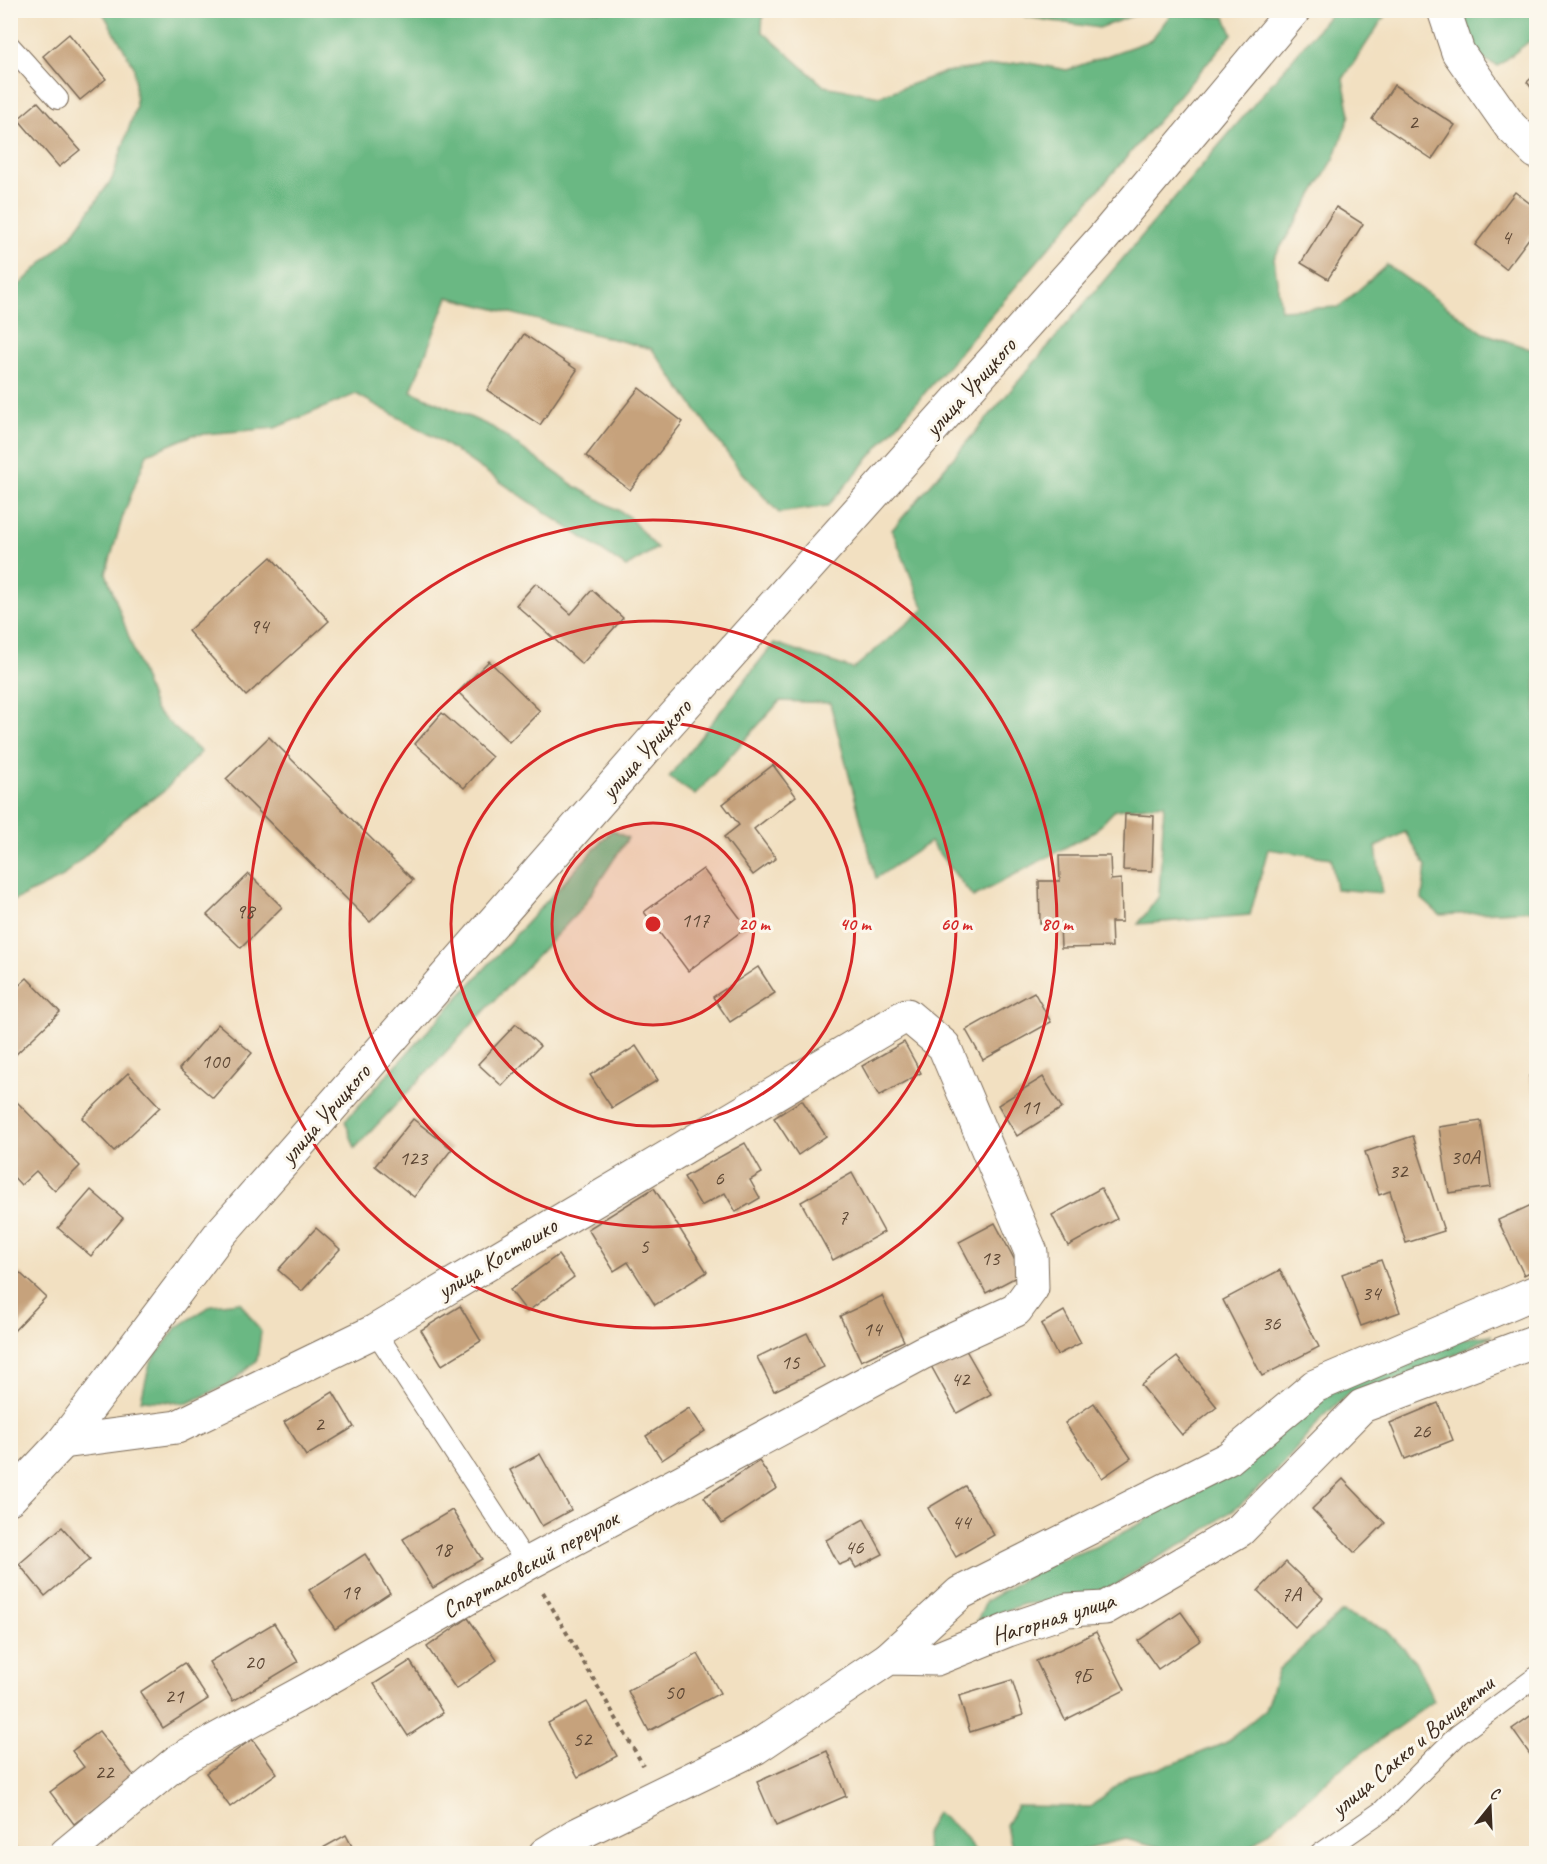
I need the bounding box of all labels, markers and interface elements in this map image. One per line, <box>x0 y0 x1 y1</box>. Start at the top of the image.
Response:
house number: 2 <box>1408 109 1419 135</box>
house number: 4 <box>1501 224 1513 250</box>
street label: улица Урицкого <box>916 330 1023 444</box>
house number: 94 <box>250 613 271 639</box>
street label: улица Урицкого <box>593 691 699 807</box>
house number: 98 <box>236 898 257 924</box>
house number: 117 <box>681 907 711 933</box>
text: 20 m <box>739 913 771 935</box>
text: 40 m <box>840 913 872 935</box>
text: 60 m <box>940 913 973 935</box>
text: 80 m <box>1042 913 1074 935</box>
centre of rings <box>643 914 663 934</box>
house number: 100 <box>201 1048 231 1074</box>
street label: улица Урицкого <box>272 1056 378 1172</box>
house number: 11 <box>1021 1094 1041 1120</box>
house number: 30А <box>1450 1144 1481 1170</box>
house number: 123 <box>399 1145 429 1171</box>
house number: 32 <box>1389 1158 1409 1184</box>
house number: 6 <box>714 1165 724 1191</box>
house number: 7 <box>838 1204 849 1230</box>
street label: улица Костюшко <box>430 1210 564 1307</box>
house number: 5 <box>639 1233 650 1259</box>
house number: 13 <box>981 1245 1001 1271</box>
house number: 34 <box>1362 1280 1383 1306</box>
house number: 36 <box>1262 1310 1281 1336</box>
house number: 14 <box>863 1316 884 1342</box>
house number: 15 <box>781 1349 801 1375</box>
house number: 42 <box>951 1366 971 1392</box>
house number: 2 <box>314 1411 325 1437</box>
house number: 26 <box>1412 1418 1431 1444</box>
street label: Спартаковский переулок <box>437 1502 625 1625</box>
house number: 44 <box>952 1509 973 1535</box>
house number: 46 <box>845 1534 864 1560</box>
house number: 18 <box>433 1536 454 1562</box>
house number: 19 <box>341 1579 361 1605</box>
house number: 7А <box>1281 1581 1302 1607</box>
street label: Нагорная улица <box>988 1585 1120 1651</box>
house number: 20 <box>245 1649 265 1675</box>
house number: 9Б <box>1071 1663 1094 1689</box>
street label: улица Сакко и Ванцетти <box>1324 1669 1500 1823</box>
house number: 50 <box>665 1679 685 1705</box>
house number: 21 <box>165 1683 185 1709</box>
house number: 52 <box>573 1726 593 1752</box>
house number: 22 <box>95 1759 115 1785</box>
north arrow <box>1460 1777 1520 1837</box>

